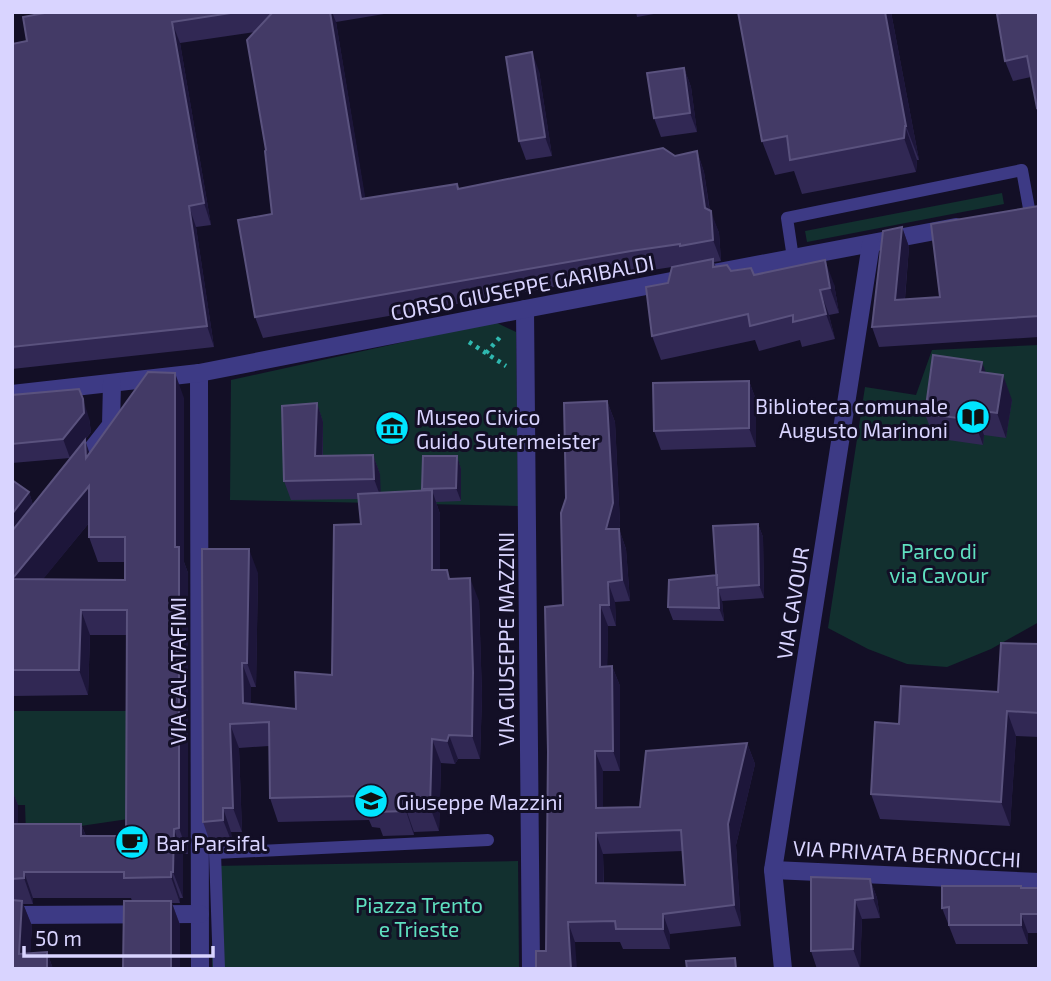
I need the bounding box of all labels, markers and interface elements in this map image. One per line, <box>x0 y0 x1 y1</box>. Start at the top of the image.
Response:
street label: CORSO GIUSEPPE GARIBALDI <box>388 249 656 325</box>
place label: Biblioteca comunale Augusto Marinoni <box>755 393 948 442</box>
library icon: Biblioteca comunale Augusto Marinoni <box>954 398 992 436</box>
place label: Museo Civico Guido Sutermeister <box>416 404 600 453</box>
museum icon: Museo Civico Guido Sutermeister <box>373 409 411 447</box>
street label: VIA GIUSEPPE MAZZINI <box>493 532 518 746</box>
park label: Parco di via Cavour <box>889 538 989 587</box>
street label: VIA CAVOUR <box>771 545 813 661</box>
street label: VIA CALATAFIMI <box>165 597 190 745</box>
school or university icon: Giuseppe Mazzini <box>352 782 390 820</box>
place label: Giuseppe Mazzini <box>396 789 563 814</box>
cafe icon: Bar Parsifal <box>113 823 151 861</box>
place label: Bar Parsifal <box>156 830 268 855</box>
street label: VIA PRIVATA BERNOCCHI <box>792 835 1022 871</box>
park label: Piazza Trento e Trieste <box>355 892 483 941</box>
scale bar <box>24 914 214 958</box>
text: 50 m <box>35 925 82 950</box>

